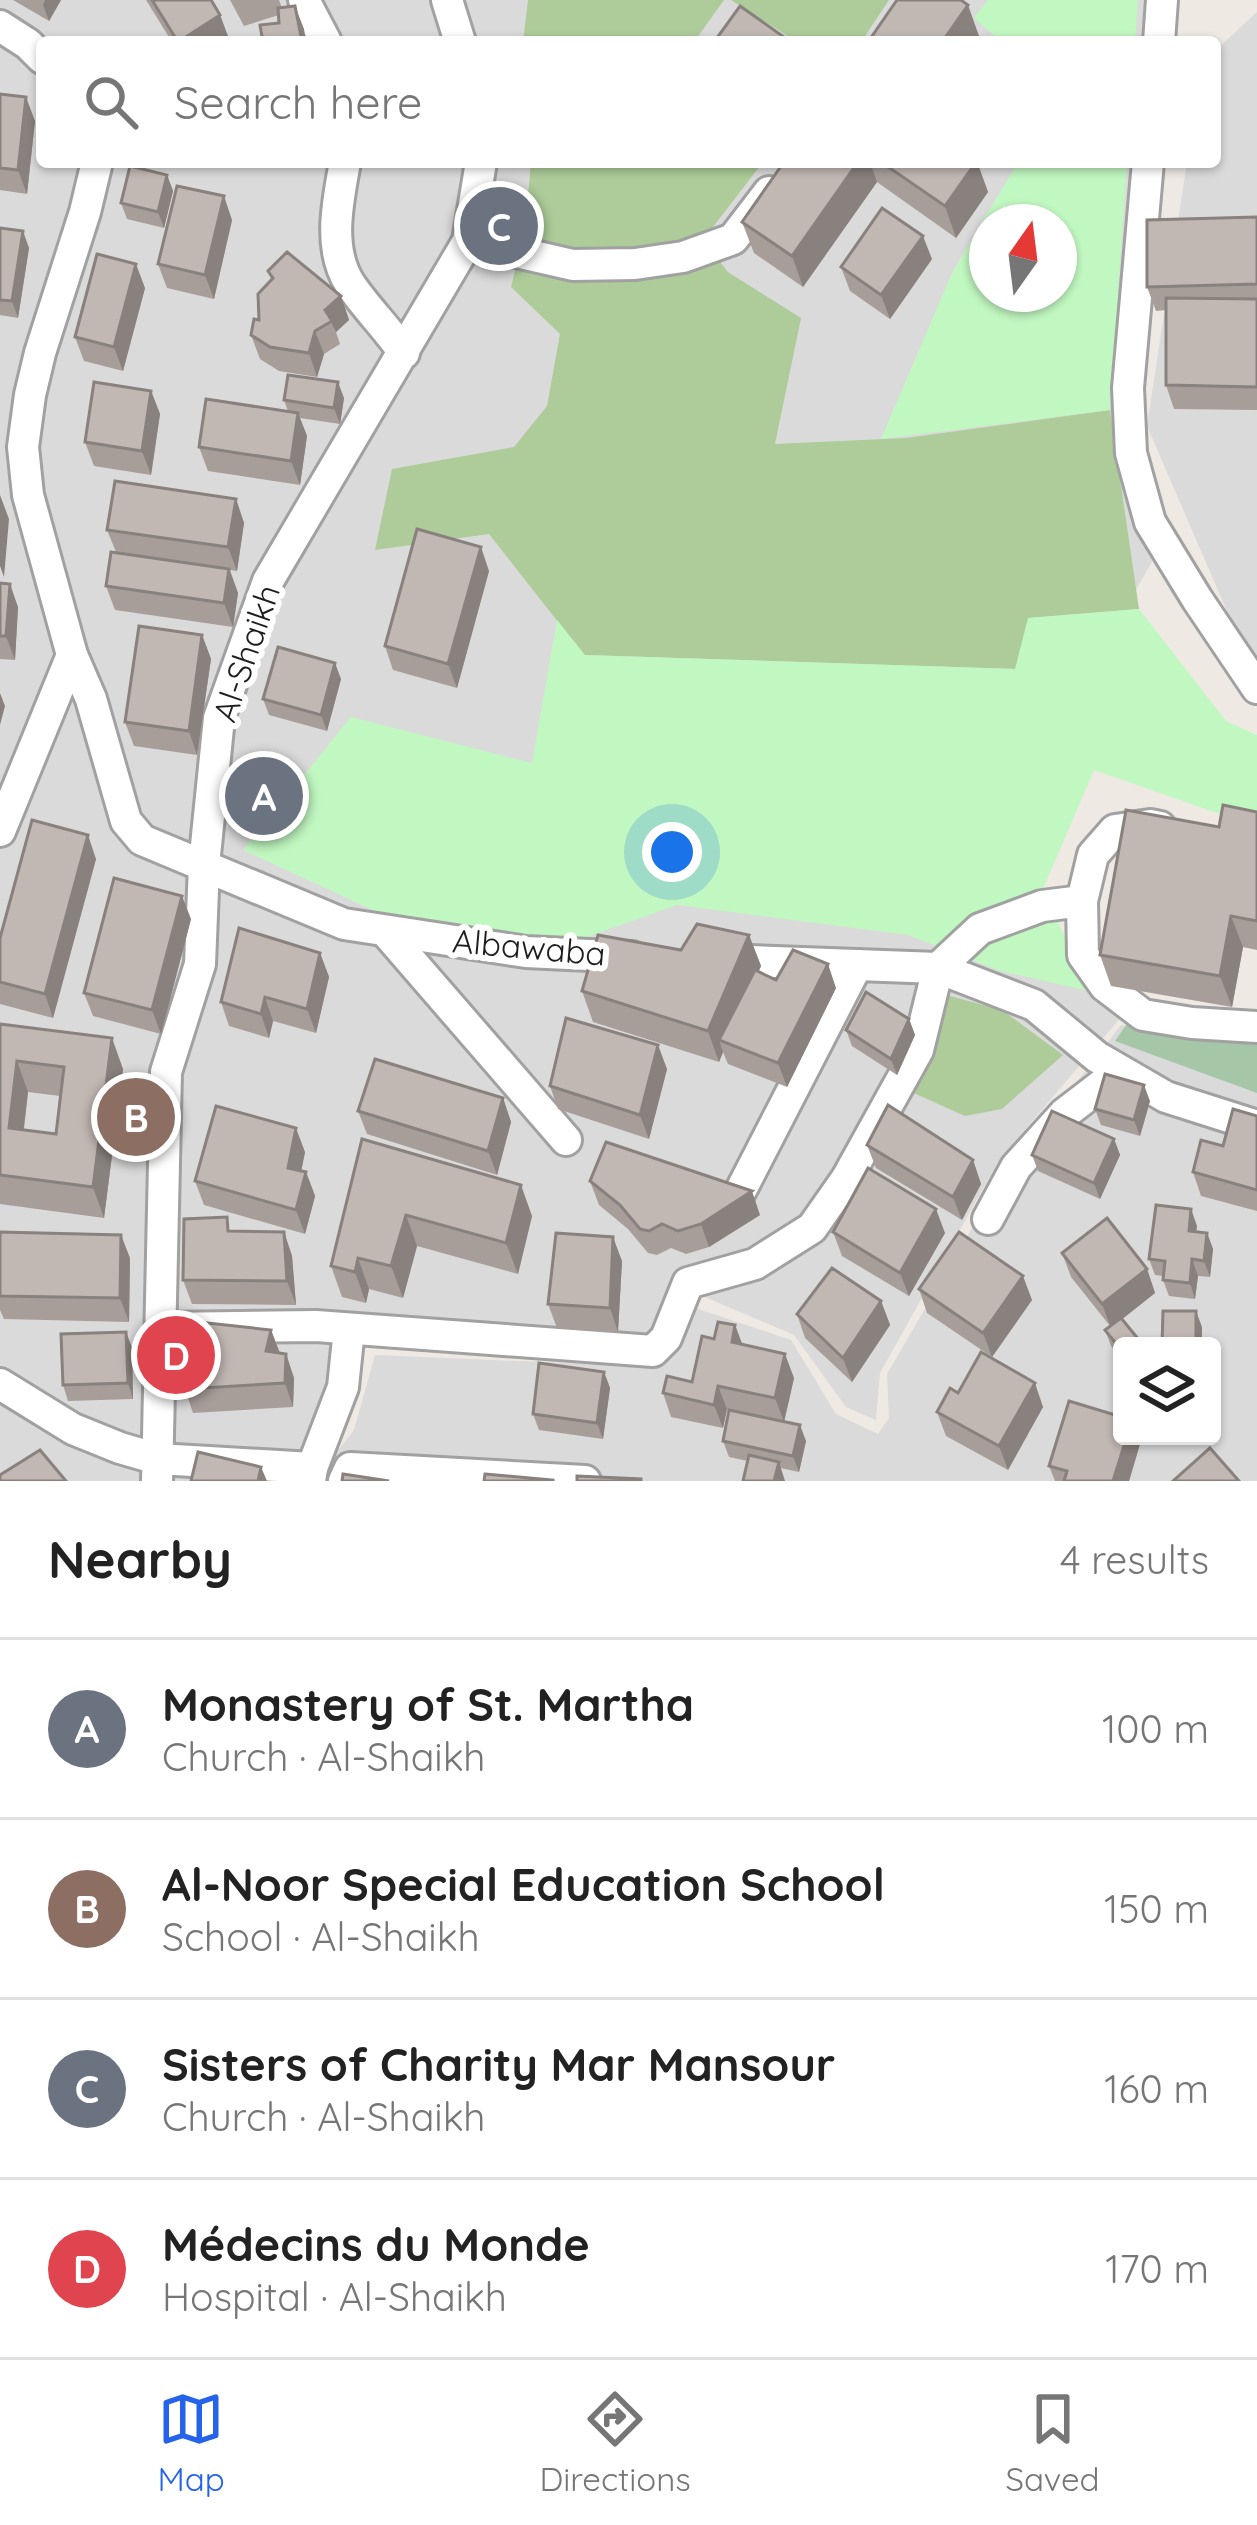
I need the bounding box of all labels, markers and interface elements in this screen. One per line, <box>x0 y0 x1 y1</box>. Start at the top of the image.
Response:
search box <box>36 36 1221 168</box>
icon: search <box>78 69 144 135</box>
text: Search here <box>174 74 422 130</box>
pin: C <box>460 181 538 271</box>
north arrow <box>969 204 1077 312</box>
street label: Al-Shaikh <box>203 579 288 727</box>
pin: A <box>225 751 303 841</box>
your location <box>642 822 702 882</box>
street label: Albawaba <box>451 919 607 974</box>
pin: B <box>97 1072 175 1162</box>
pin: D <box>137 1310 215 1400</box>
map controls <box>1113 1337 1221 1445</box>
button: layers <box>1113 1337 1221 1445</box>
text: Nearby <box>48 1527 232 1591</box>
text: 4 results <box>1060 1535 1209 1584</box>
text: Monastery of St. Martha <box>162 1676 694 1732</box>
text: A <box>75 1704 99 1753</box>
text: 100 m <box>1102 1704 1209 1753</box>
text: Church · Al-Shaikh <box>162 1732 486 1781</box>
text: Al-Noor Special Education School <box>162 1856 885 1912</box>
text: B <box>74 1884 100 1933</box>
text: 150 m <box>1104 1884 1209 1933</box>
text: School · Al-Shaikh <box>162 1912 480 1961</box>
text: Sisters of Charity Mar Mansour <box>162 2036 835 2092</box>
text: C <box>75 2064 99 2113</box>
text: 160 m <box>1104 2064 1209 2113</box>
text: Church · Al-Shaikh <box>162 2092 486 2141</box>
text: Médecins du Monde <box>162 2216 590 2272</box>
text: D <box>73 2244 101 2293</box>
text: 170 m <box>1105 2244 1209 2293</box>
text: Hospital · Al-Shaikh <box>162 2272 507 2321</box>
tab: Map <box>157 2386 225 2499</box>
tab: Directions <box>539 2386 691 2499</box>
tab: Saved <box>1006 2386 1100 2499</box>

